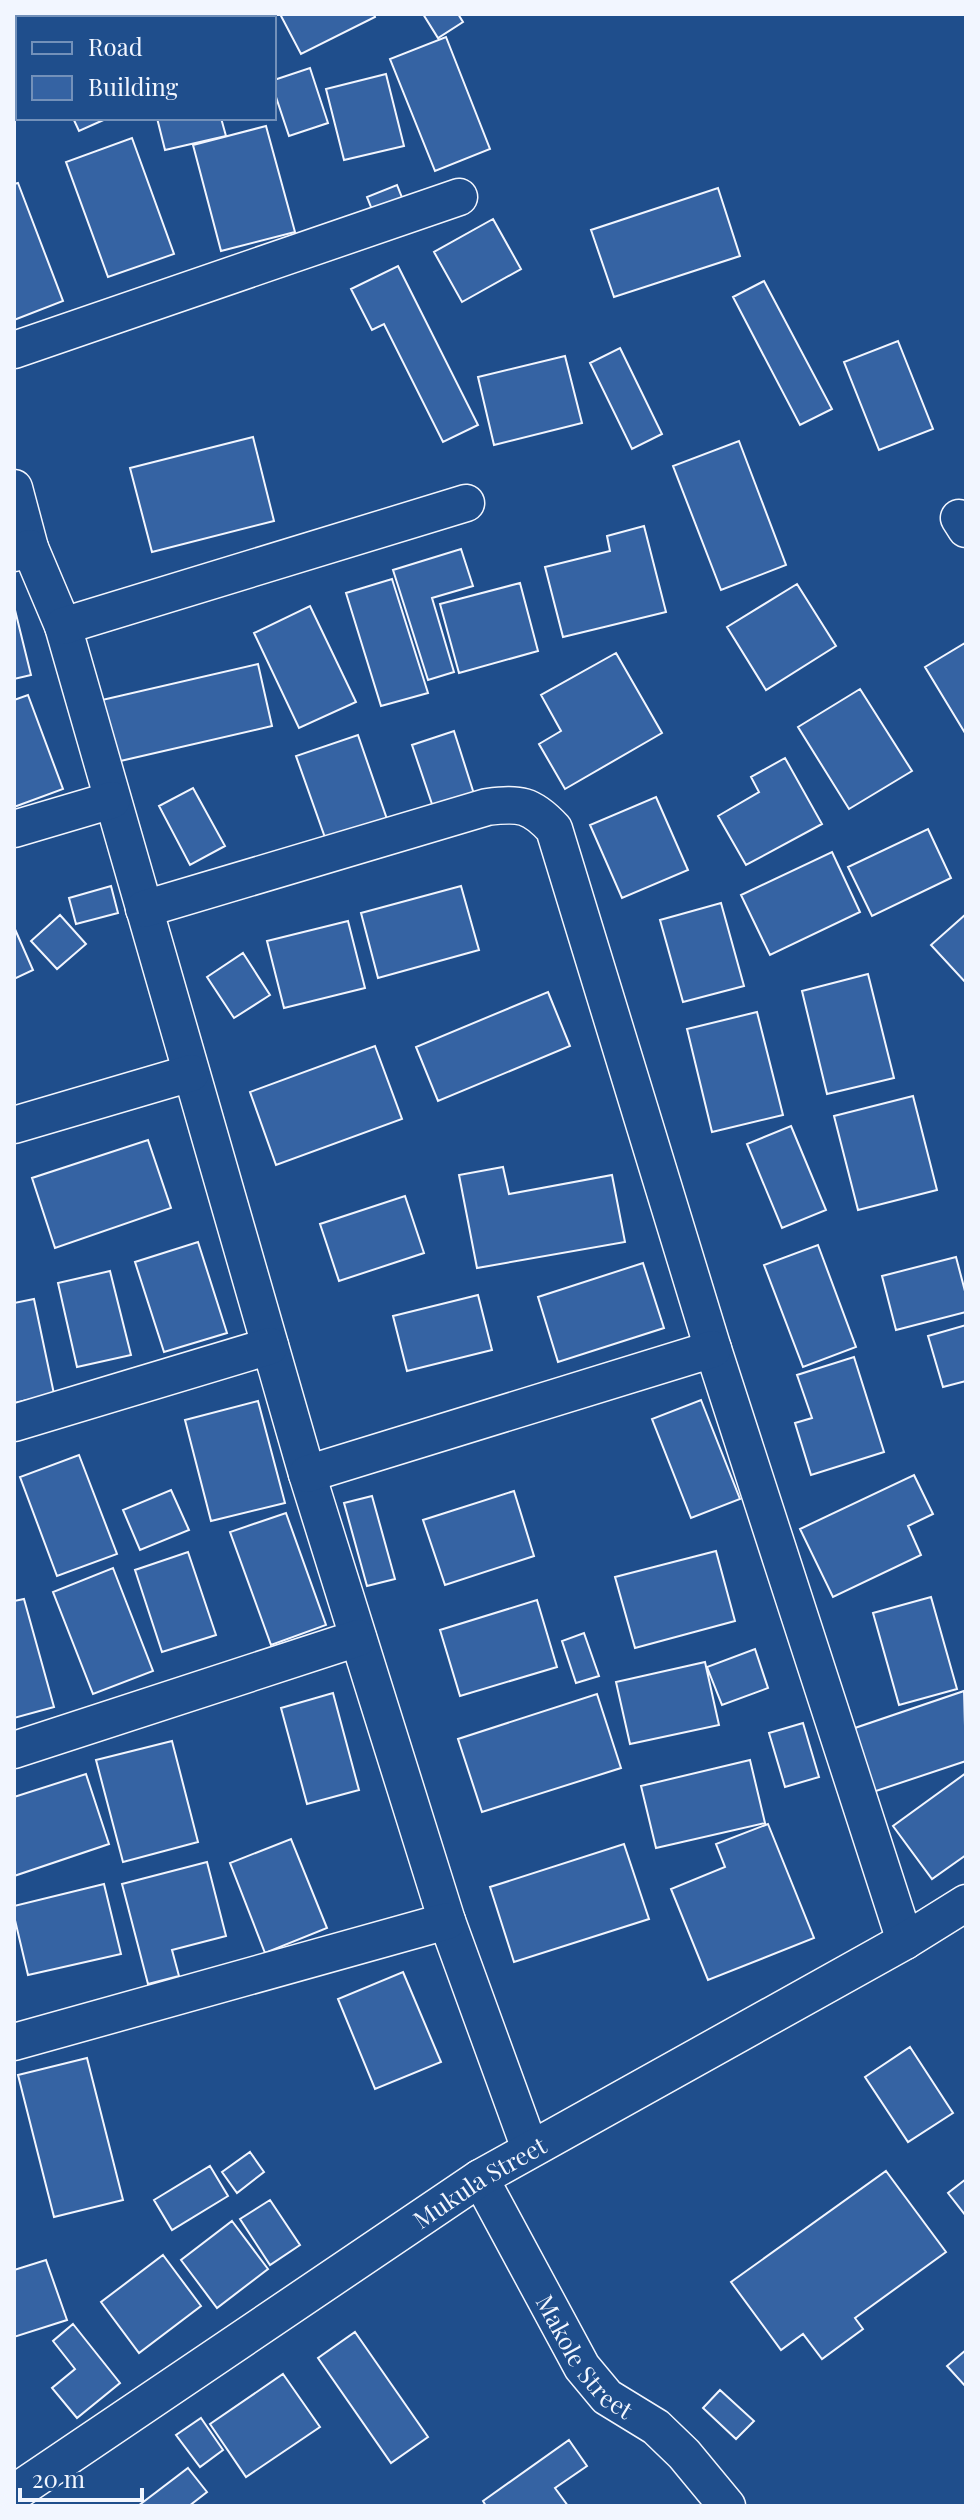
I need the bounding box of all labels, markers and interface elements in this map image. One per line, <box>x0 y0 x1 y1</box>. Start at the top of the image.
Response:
legend <box>16 16 276 120</box>
text: Road <box>88 30 143 62</box>
text: Building <box>88 70 179 102</box>
street label: Mukula Street <box>407 2128 552 2235</box>
street label: Makole Street <box>530 2289 640 2425</box>
scale bar <box>20 2452 142 2502</box>
text: 20 m <box>32 2462 85 2494</box>

